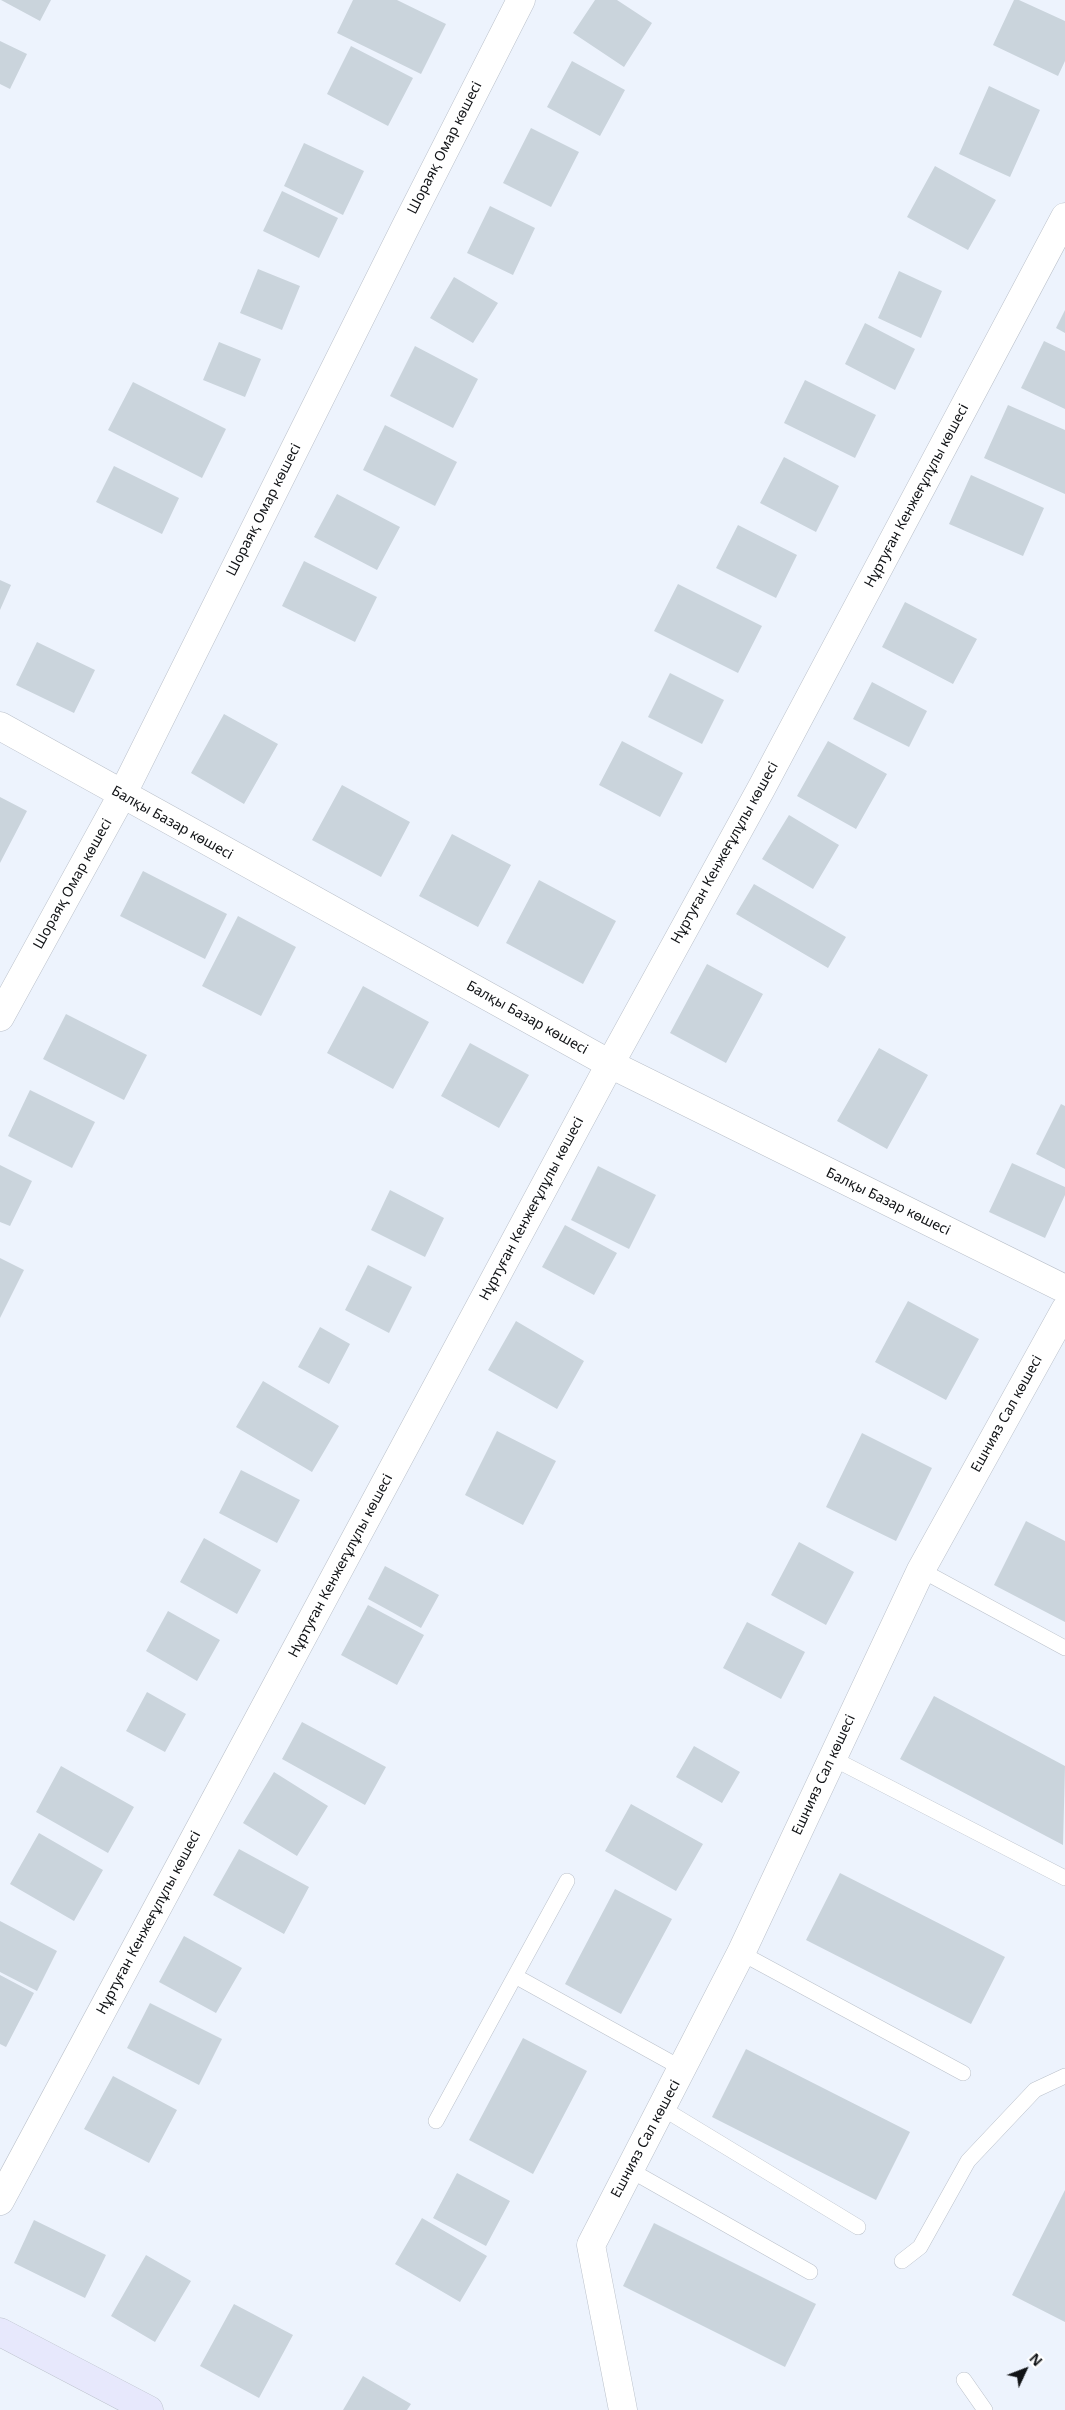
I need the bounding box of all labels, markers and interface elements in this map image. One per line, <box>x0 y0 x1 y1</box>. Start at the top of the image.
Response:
street label: Шораяқ Омар көшесі <box>404 79 486 217</box>
street label: Нұртуған Кенжеғұлұлы көшесі <box>861 401 973 591</box>
street label: Шораяқ Омар көшесі <box>223 441 305 579</box>
street label: Нұртуған Кенжеғұлұлы көшесі <box>668 759 782 947</box>
street label: Балқы Базар көшесі <box>108 783 236 863</box>
street label: Шораяқ Омар көшесі <box>30 816 116 952</box>
street label: Балқы Базар көшесі <box>463 978 591 1058</box>
street label: Нұртуған Кенжеғұлұлы көшесі <box>476 1114 588 1304</box>
street label: Балқы Базар көшесі <box>823 1165 953 1239</box>
street label: Ешнияз Сал көшесі <box>968 1353 1046 1475</box>
street label: Нұртуған Кенжеғұлұлы көшесі <box>285 1471 397 1661</box>
street label: Ешнияз Сал көшесі <box>789 1712 859 1838</box>
street label: Нұртуған Кенжеғұлұлы көшесі <box>93 1828 205 2018</box>
street label: Ешнияз Сал көшесі <box>608 2077 684 2201</box>
north arrow <box>1000 2345 1050 2395</box>
text: N <box>1025 2349 1047 2370</box>

